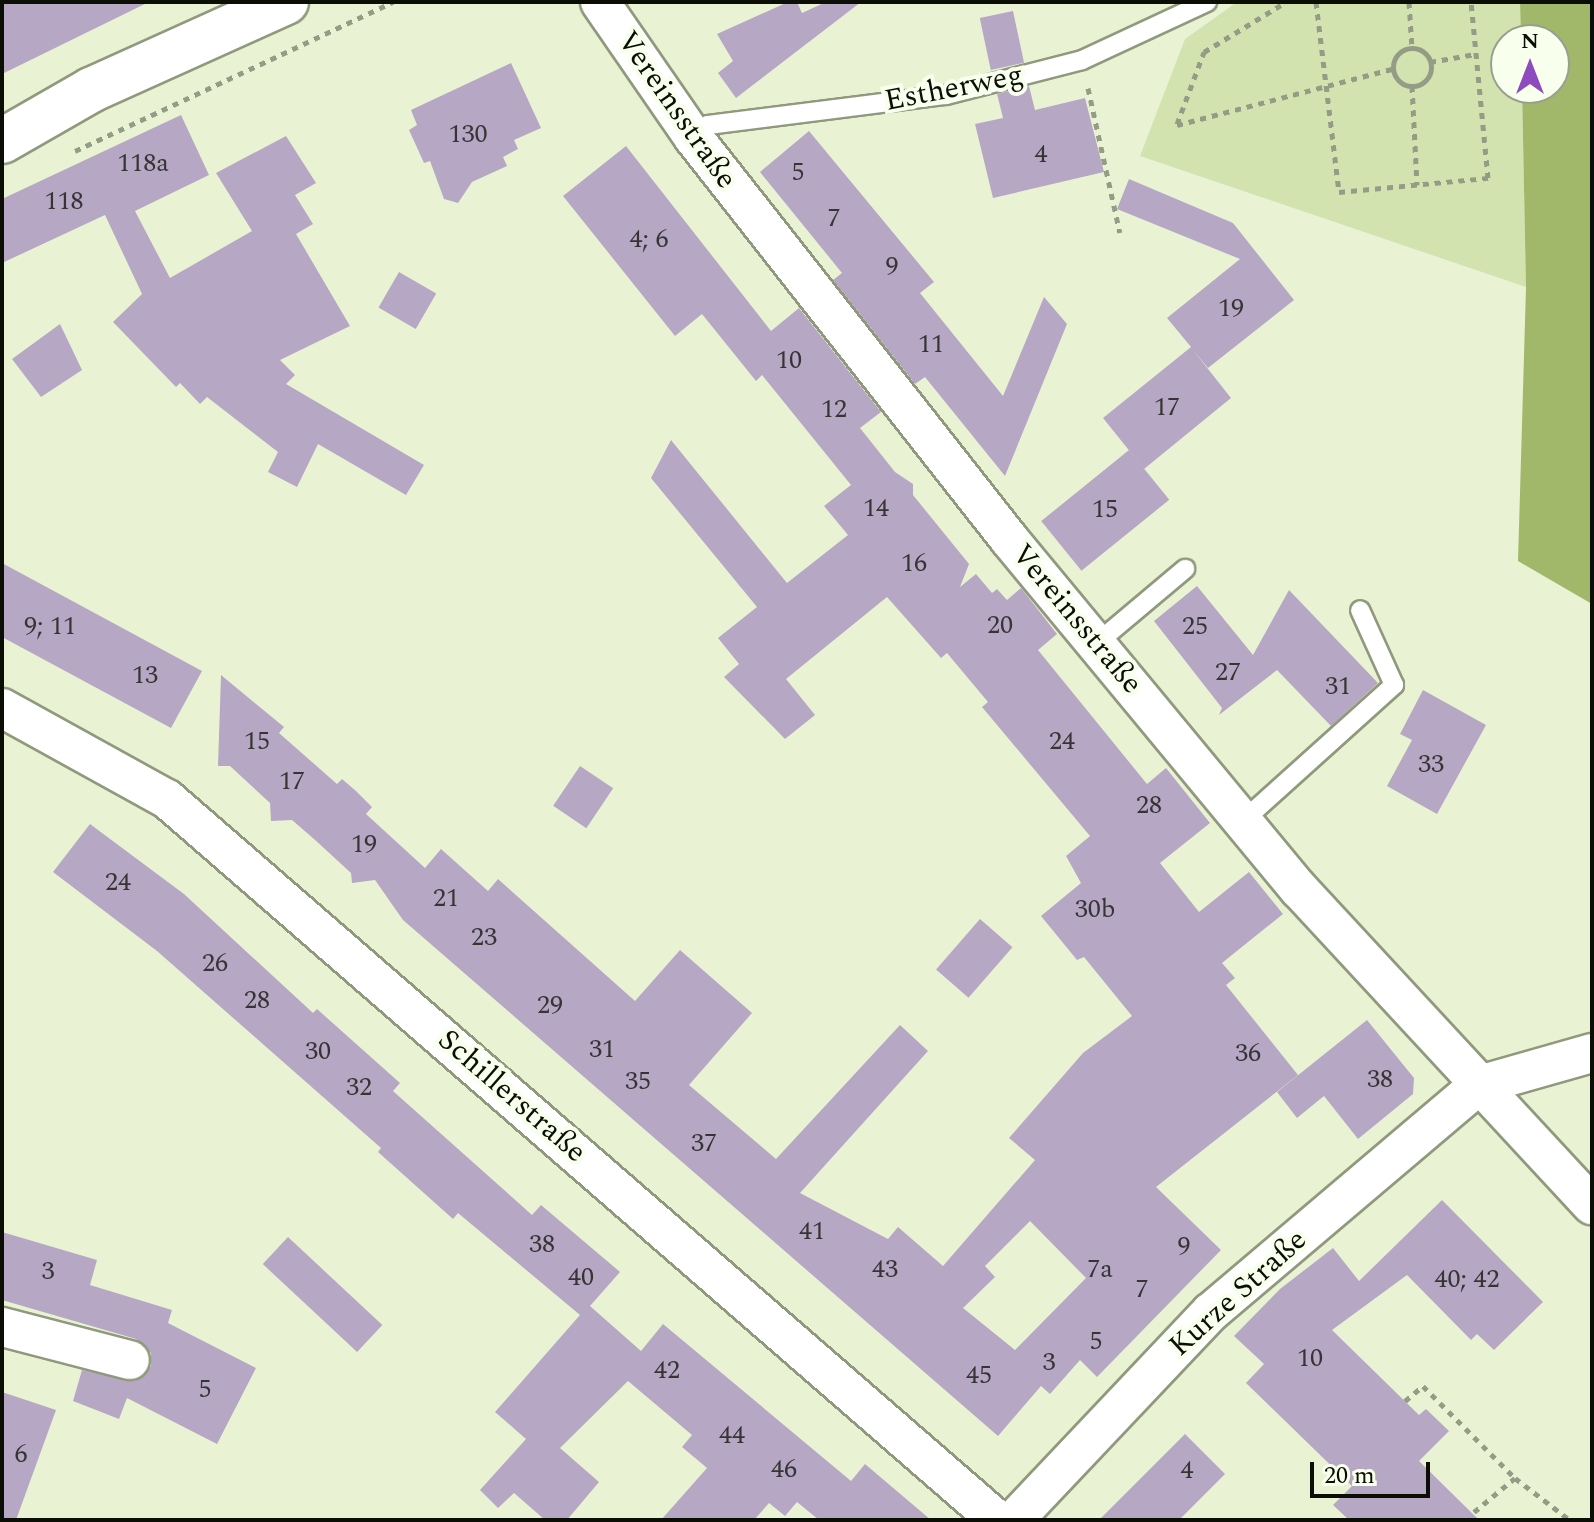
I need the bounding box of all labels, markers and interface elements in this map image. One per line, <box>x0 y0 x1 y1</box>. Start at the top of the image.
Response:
street label: Vereinsstraße <box>609 24 745 196</box>
north arrow <box>1490 24 1570 104</box>
text: N <box>1521 25 1539 58</box>
street label: Estherweg <box>882 57 1026 119</box>
house number: 130 <box>449 119 487 151</box>
house number: 4 <box>1035 139 1047 171</box>
house number: 118a <box>117 148 169 180</box>
house number: 5 <box>792 157 804 189</box>
house number: 118 <box>45 186 83 218</box>
house number: 7 <box>828 203 840 235</box>
house number: 4; 6 <box>630 224 668 256</box>
house number: 9 <box>886 251 898 283</box>
house number: 19 <box>1218 293 1244 325</box>
house number: 11 <box>918 329 944 361</box>
house number: 10 <box>776 345 802 377</box>
house number: 17 <box>1154 392 1180 424</box>
house number: 12 <box>821 394 847 426</box>
house number: 14 <box>863 493 889 525</box>
house number: 15 <box>1092 494 1118 526</box>
street label: Vereinsstraße <box>1004 537 1150 701</box>
house number: 16 <box>901 548 927 580</box>
house number: 20 <box>987 610 1013 642</box>
house number: 9; 11 <box>24 611 76 643</box>
house number: 25 <box>1182 611 1208 643</box>
house number: 27 <box>1215 657 1241 689</box>
house number: 13 <box>132 660 158 692</box>
house number: 31 <box>1325 671 1351 703</box>
house number: 15 <box>244 726 270 758</box>
house number: 24 <box>1049 726 1075 758</box>
house number: 33 <box>1418 749 1444 781</box>
house number: 17 <box>279 766 305 798</box>
house number: 28 <box>1136 790 1162 822</box>
house number: 19 <box>351 829 377 861</box>
house number: 24 <box>105 867 131 899</box>
house number: 21 <box>433 883 459 915</box>
house number: 30b <box>1075 894 1115 926</box>
house number: 23 <box>471 922 497 954</box>
house number: 26 <box>202 948 228 980</box>
house number: 28 <box>244 985 270 1017</box>
house number: 29 <box>537 990 563 1022</box>
street label: Schillerstraße <box>430 1022 594 1170</box>
house number: 31 <box>589 1034 615 1066</box>
house number: 30 <box>305 1036 331 1068</box>
house number: 36 <box>1235 1038 1261 1070</box>
house number: 38 <box>1367 1064 1393 1096</box>
house number: 35 <box>625 1066 651 1098</box>
house number: 32 <box>346 1072 372 1104</box>
house number: 37 <box>691 1128 717 1160</box>
house number: 41 <box>799 1216 825 1248</box>
street label: Kurze Straße <box>1162 1222 1314 1364</box>
house number: 38 <box>529 1229 555 1261</box>
house number: 9 <box>1178 1231 1190 1263</box>
house number: 43 <box>872 1254 898 1286</box>
house number: 7a <box>1087 1254 1113 1286</box>
house number: 3 <box>42 1256 54 1288</box>
house number: 40 <box>568 1262 594 1294</box>
house number: 40; 42 <box>1435 1264 1499 1296</box>
house number: 7 <box>1136 1274 1148 1306</box>
house number: 5 <box>1090 1326 1102 1358</box>
house number: 10 <box>1297 1343 1323 1375</box>
house number: 3 <box>1043 1347 1055 1379</box>
house number: 42 <box>654 1355 680 1387</box>
house number: 45 <box>966 1360 992 1392</box>
house number: 5 <box>199 1374 211 1406</box>
house number: 44 <box>719 1420 745 1452</box>
house number: 6 <box>15 1439 27 1471</box>
scale bar <box>1314 1446 1434 1496</box>
house number: 46 <box>771 1454 797 1486</box>
house number: 4 <box>1181 1455 1193 1487</box>
text: 20 m <box>1324 1458 1375 1494</box>

